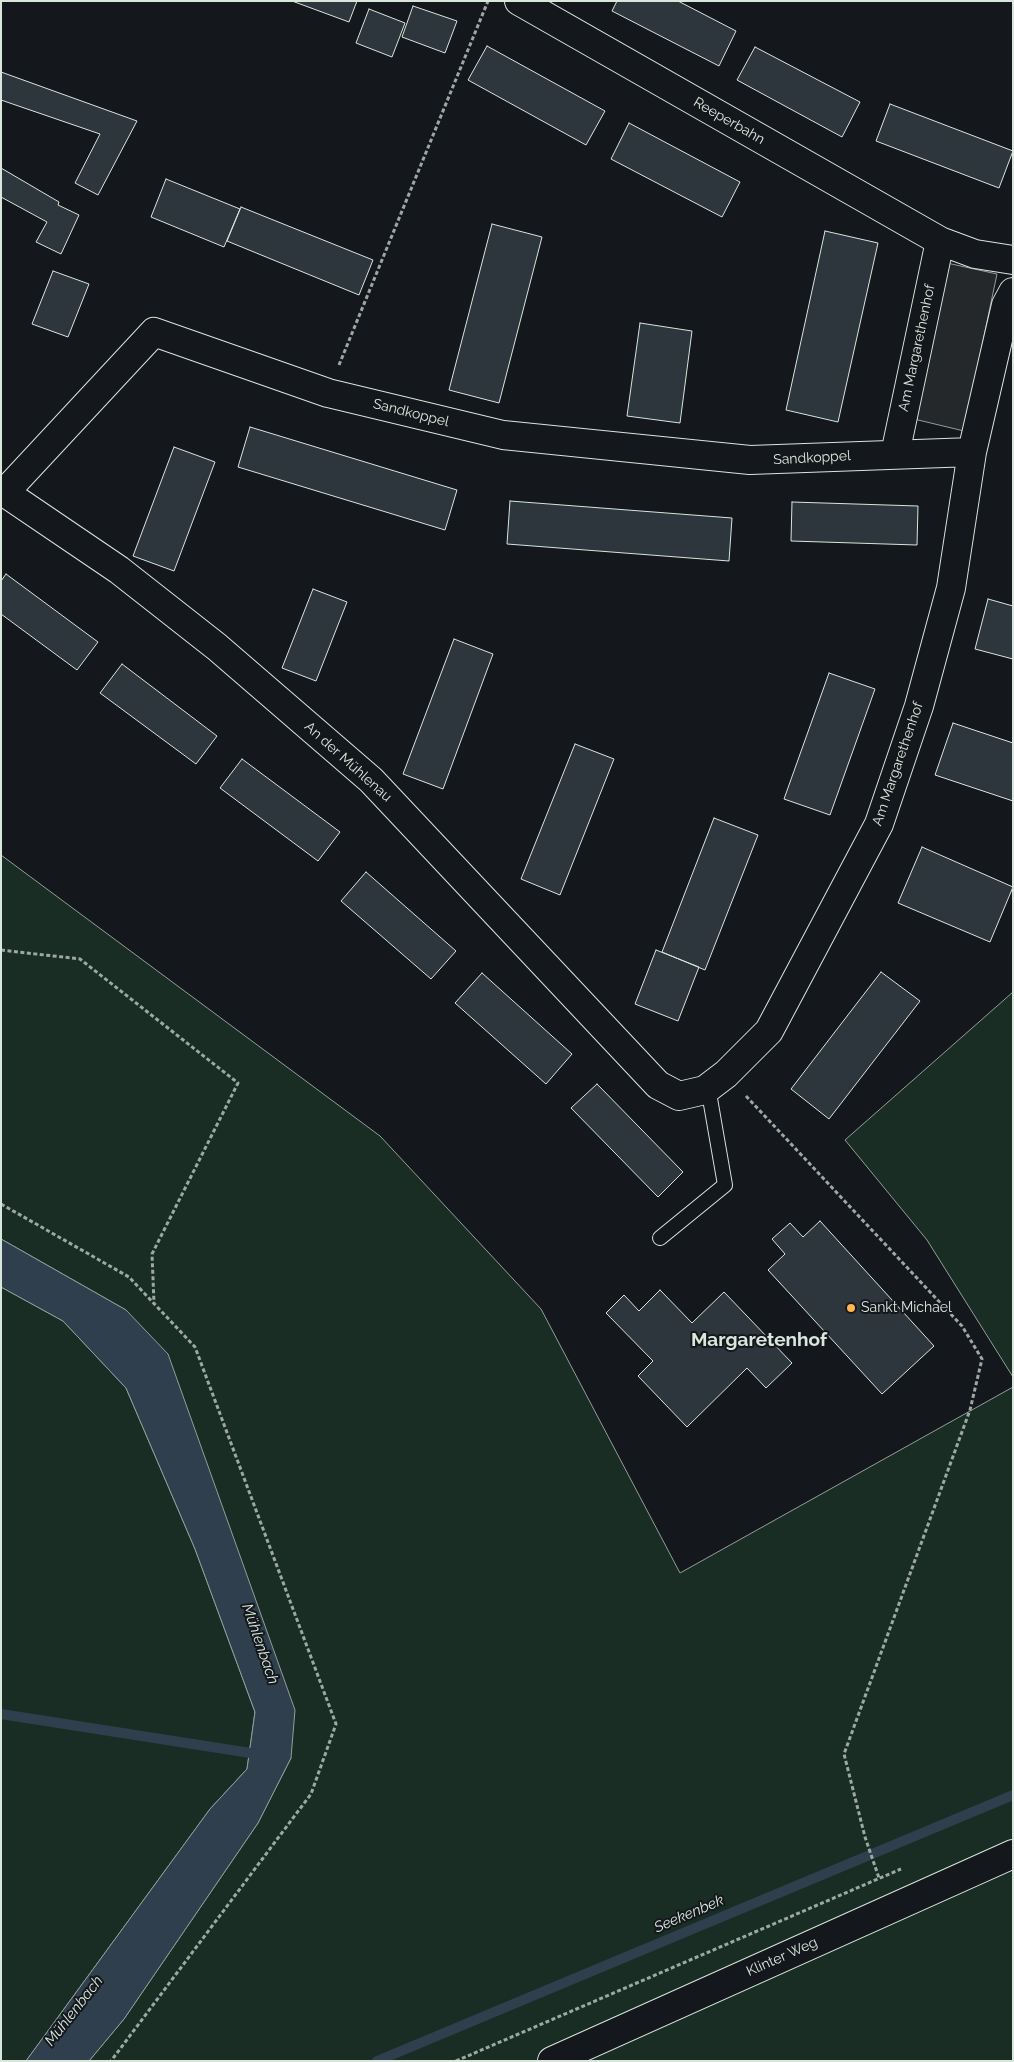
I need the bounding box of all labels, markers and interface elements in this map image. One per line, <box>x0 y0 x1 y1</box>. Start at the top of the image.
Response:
street label: Reeperbahn <box>690 94 768 148</box>
street label: Am Margarethenhof <box>895 283 939 413</box>
street label: Sandkoppel <box>371 395 451 431</box>
street label: Sandkoppel <box>773 448 851 468</box>
street label: Am Margarethenhof <box>869 700 927 828</box>
street label: An der Mühlenau <box>301 718 395 806</box>
place label: Sankt Michael <box>861 1300 952 1316</box>
marker: Sankt Michael <box>845 1302 857 1314</box>
district label: Margaretenhof <box>691 1329 827 1351</box>
water label: Mühlenbach <box>238 1601 282 1687</box>
water label: Seekenbek <box>651 1891 727 1937</box>
street label: Klinter Weg <box>744 1934 820 1980</box>
water label: Mühlenbach <box>41 1972 107 2050</box>

